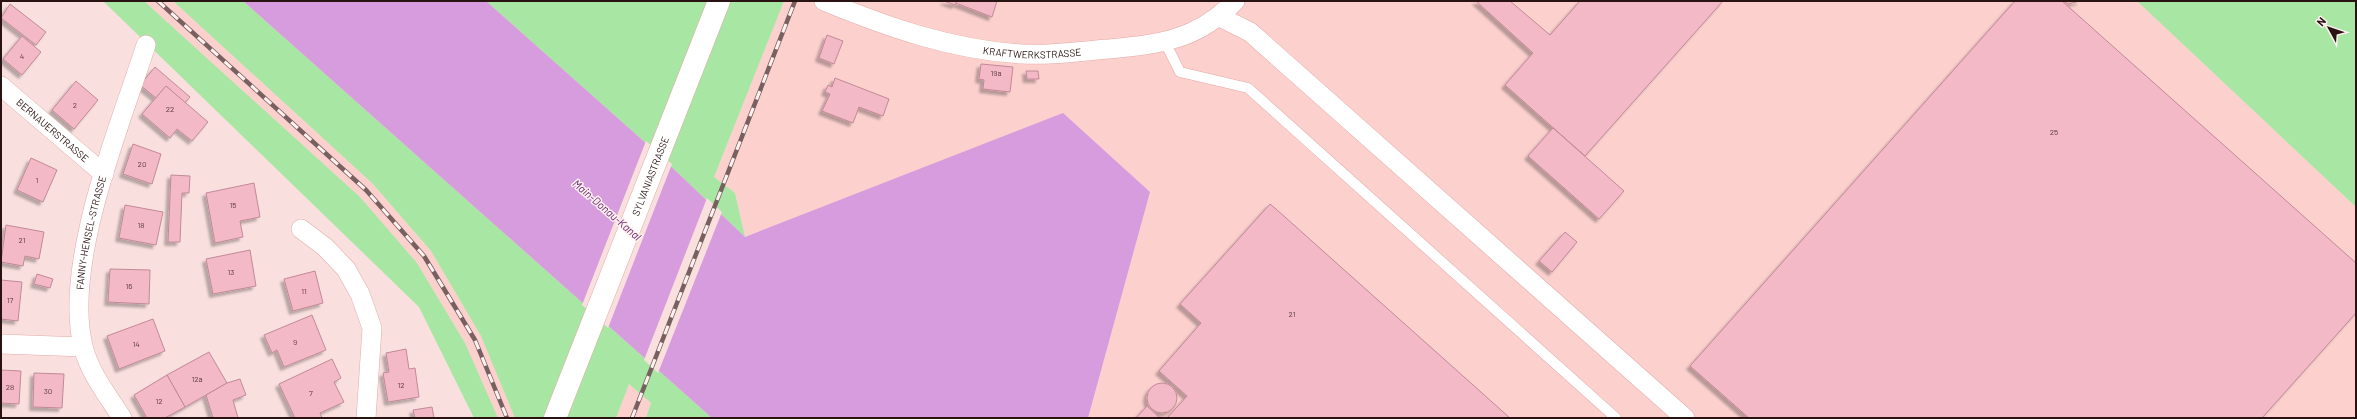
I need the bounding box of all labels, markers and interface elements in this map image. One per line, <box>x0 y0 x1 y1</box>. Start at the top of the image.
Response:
north arrow <box>2309 8 2349 48</box>
text: N <box>2314 14 2328 28</box>
street label: KRAFTWERKSTRASSE <box>982 44 1082 60</box>
house number: 4 <box>20 51 24 61</box>
house number: 19a <box>990 68 1002 78</box>
street label: BERNAUERSTRASSE <box>14 96 91 164</box>
house number: 2 <box>73 100 77 110</box>
house number: 22 <box>166 104 174 114</box>
house number: 25 <box>2050 127 2058 137</box>
street label: SYLVANIASTRASSE <box>629 135 671 217</box>
house number: 20 <box>138 159 146 169</box>
street label: FANNY-HENSEL-STRASSE <box>73 174 108 290</box>
house number: 1 <box>36 175 39 185</box>
water label: Main-Donau-Kanal <box>571 176 645 243</box>
house number: 15 <box>230 200 236 210</box>
house number: 18 <box>138 220 144 230</box>
house number: 21 <box>19 235 26 245</box>
house number: 13 <box>228 267 234 277</box>
house number: 16 <box>126 281 132 291</box>
house number: 11 <box>301 286 307 296</box>
house number: 17 <box>7 295 14 305</box>
house number: 21 <box>1289 309 1296 319</box>
house number: 9 <box>293 337 297 347</box>
house number: 14 <box>132 339 140 349</box>
house number: 12a <box>191 374 203 384</box>
house number: 12 <box>397 380 405 390</box>
house number: 28 <box>6 382 14 392</box>
house number: 30 <box>44 386 52 396</box>
house number: 7 <box>309 388 313 398</box>
house number: 12 <box>155 396 163 406</box>

